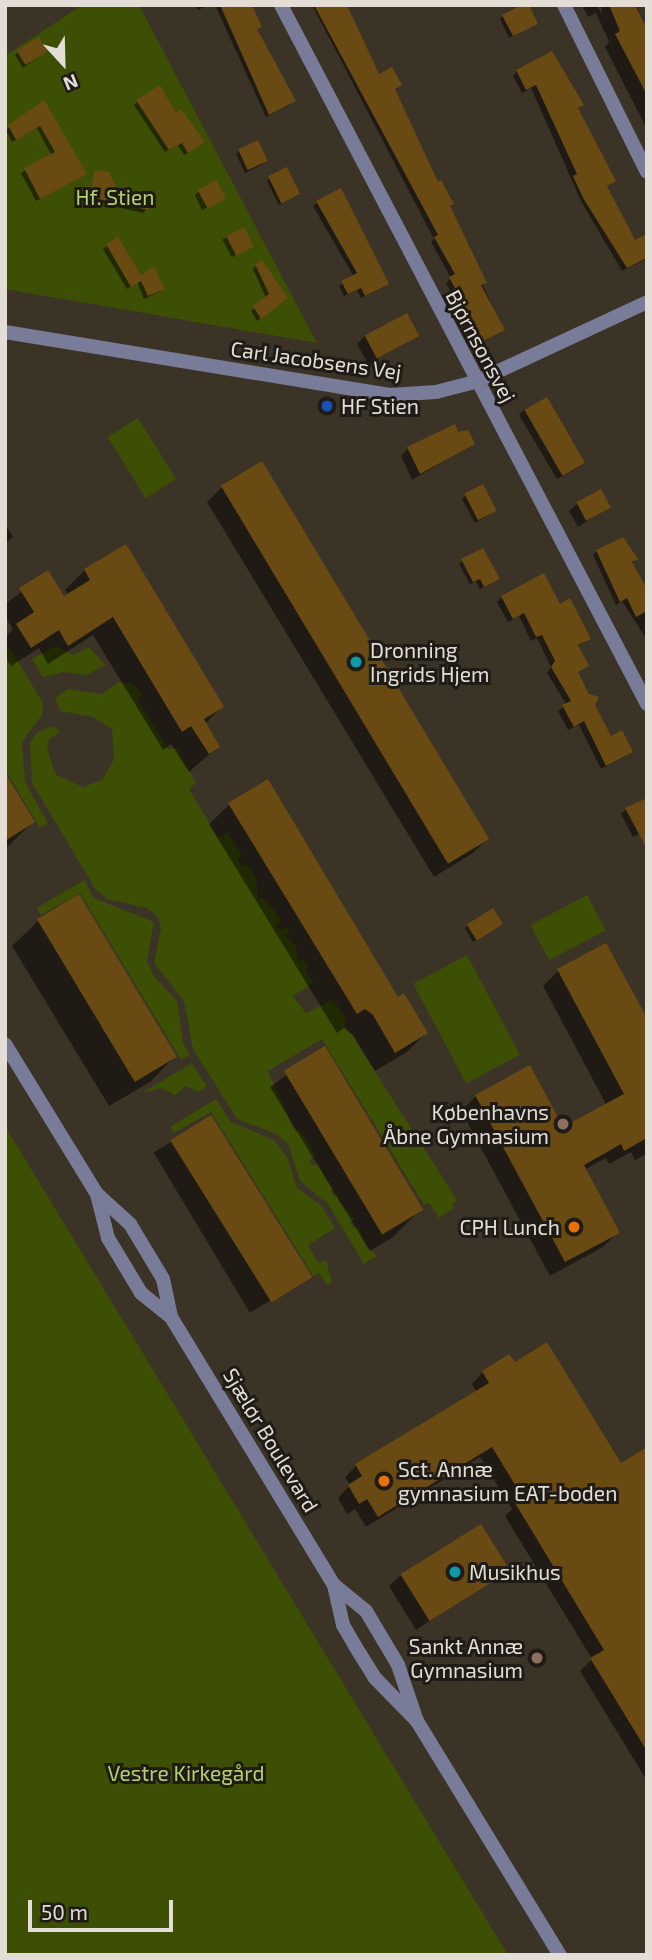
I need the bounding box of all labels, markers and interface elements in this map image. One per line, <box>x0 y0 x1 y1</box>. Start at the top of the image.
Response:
north arrow <box>28 28 98 98</box>
text: N <box>60 70 82 96</box>
park label: Hf. Stien <box>75 184 155 210</box>
street label: Bjørnsonsvej <box>441 285 521 407</box>
street label: Carl Jacobsens Vej <box>228 335 404 385</box>
place label: HF Stien <box>341 393 419 419</box>
marker: HF Stien <box>319 398 335 414</box>
place label: Dronning Ingrids Hjem <box>370 637 489 687</box>
marker: Dronning Ingrids Hjem <box>348 654 364 670</box>
place label: Københavns Åbne Gymnasium <box>383 1099 549 1149</box>
marker: Københavns Åbne Gymnasium <box>555 1116 571 1132</box>
place label: CPH Lunch <box>459 1214 560 1240</box>
marker: CPH Lunch <box>566 1219 582 1235</box>
street label: Sjælør Boulevard <box>218 1363 324 1517</box>
place label: Sct. Annæ gymnasium EAT-boden <box>398 1456 617 1506</box>
marker: Sct. Annæ gymnasium EAT-boden <box>376 1473 392 1489</box>
place label: Musikhus <box>469 1559 561 1585</box>
marker: Musikhus <box>447 1564 463 1580</box>
place label: Sankt Annæ Gymnasium <box>408 1633 523 1683</box>
marker: Sankt Annæ Gymnasium <box>529 1650 545 1666</box>
park label: Vestre Kirkegård <box>107 1760 265 1786</box>
scale bar <box>32 1886 177 1930</box>
text: 50 m <box>41 1899 88 1924</box>

